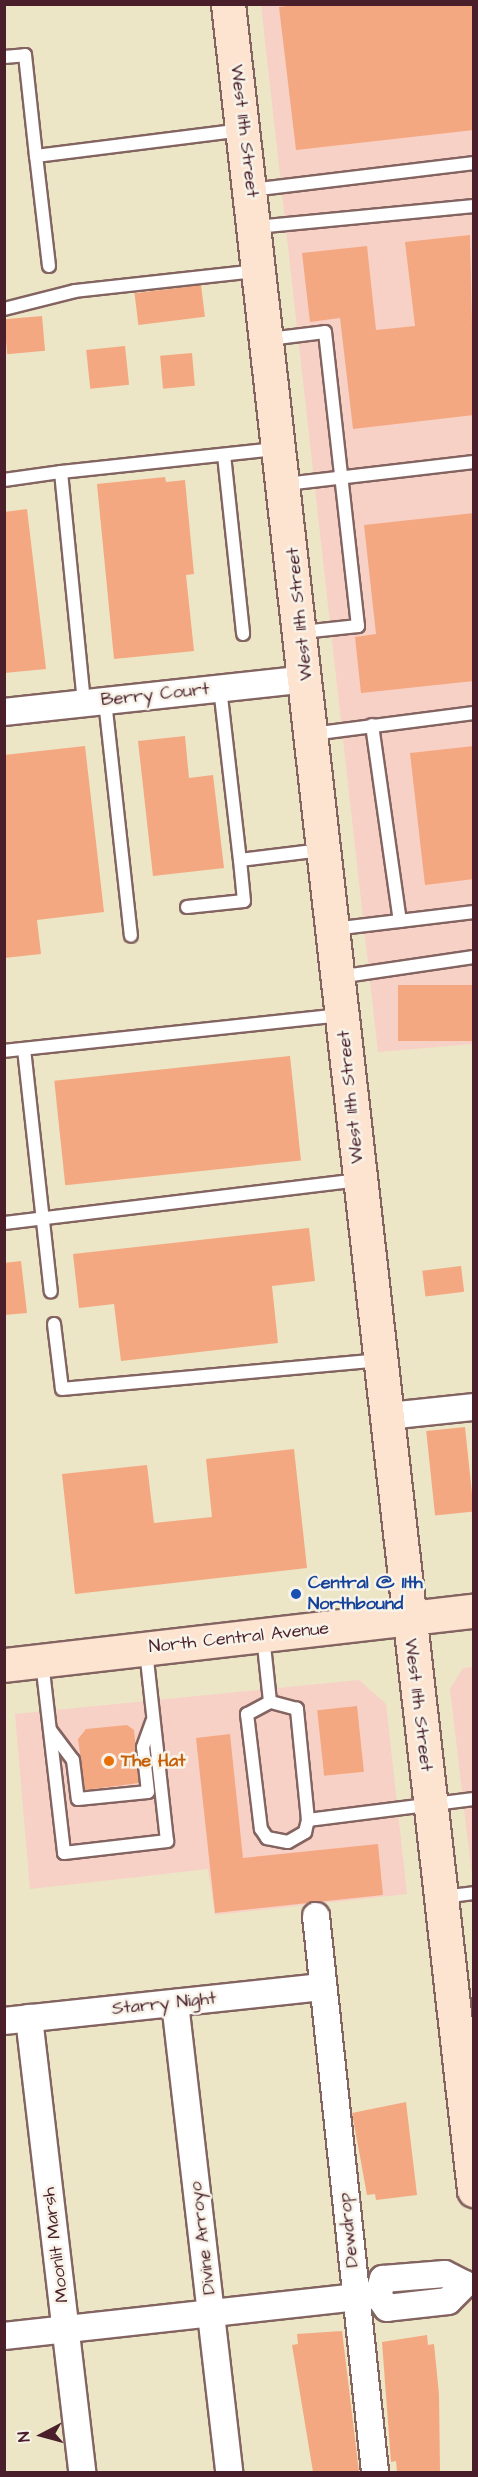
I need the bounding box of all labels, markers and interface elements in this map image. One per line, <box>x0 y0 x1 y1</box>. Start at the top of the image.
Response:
street label: West 11th Street <box>225 63 263 199</box>
street label: West 11th Street <box>282 546 318 682</box>
street label: Berry Court <box>100 679 210 711</box>
street label: West 11th Street <box>333 1029 369 1165</box>
place label: Central @ 11th Northbound <box>308 1573 423 1616</box>
marker: Central @ 11th Northbound <box>289 1587 303 1601</box>
street label: North Central Avenue <box>148 1618 330 1658</box>
street label: West 11th Street <box>399 1637 437 1773</box>
place label: The Hat <box>121 1750 185 1772</box>
marker: The Hat <box>102 1754 116 1768</box>
street label: Starry Night <box>111 1988 217 2020</box>
street label: Divine Arroyo <box>185 2180 221 2296</box>
street label: Moonlit Marsh <box>38 2186 74 2304</box>
street label: Dewdrop <box>334 2191 364 2269</box>
north arrow <box>12 2405 72 2465</box>
text: N <box>13 2431 36 2443</box>

